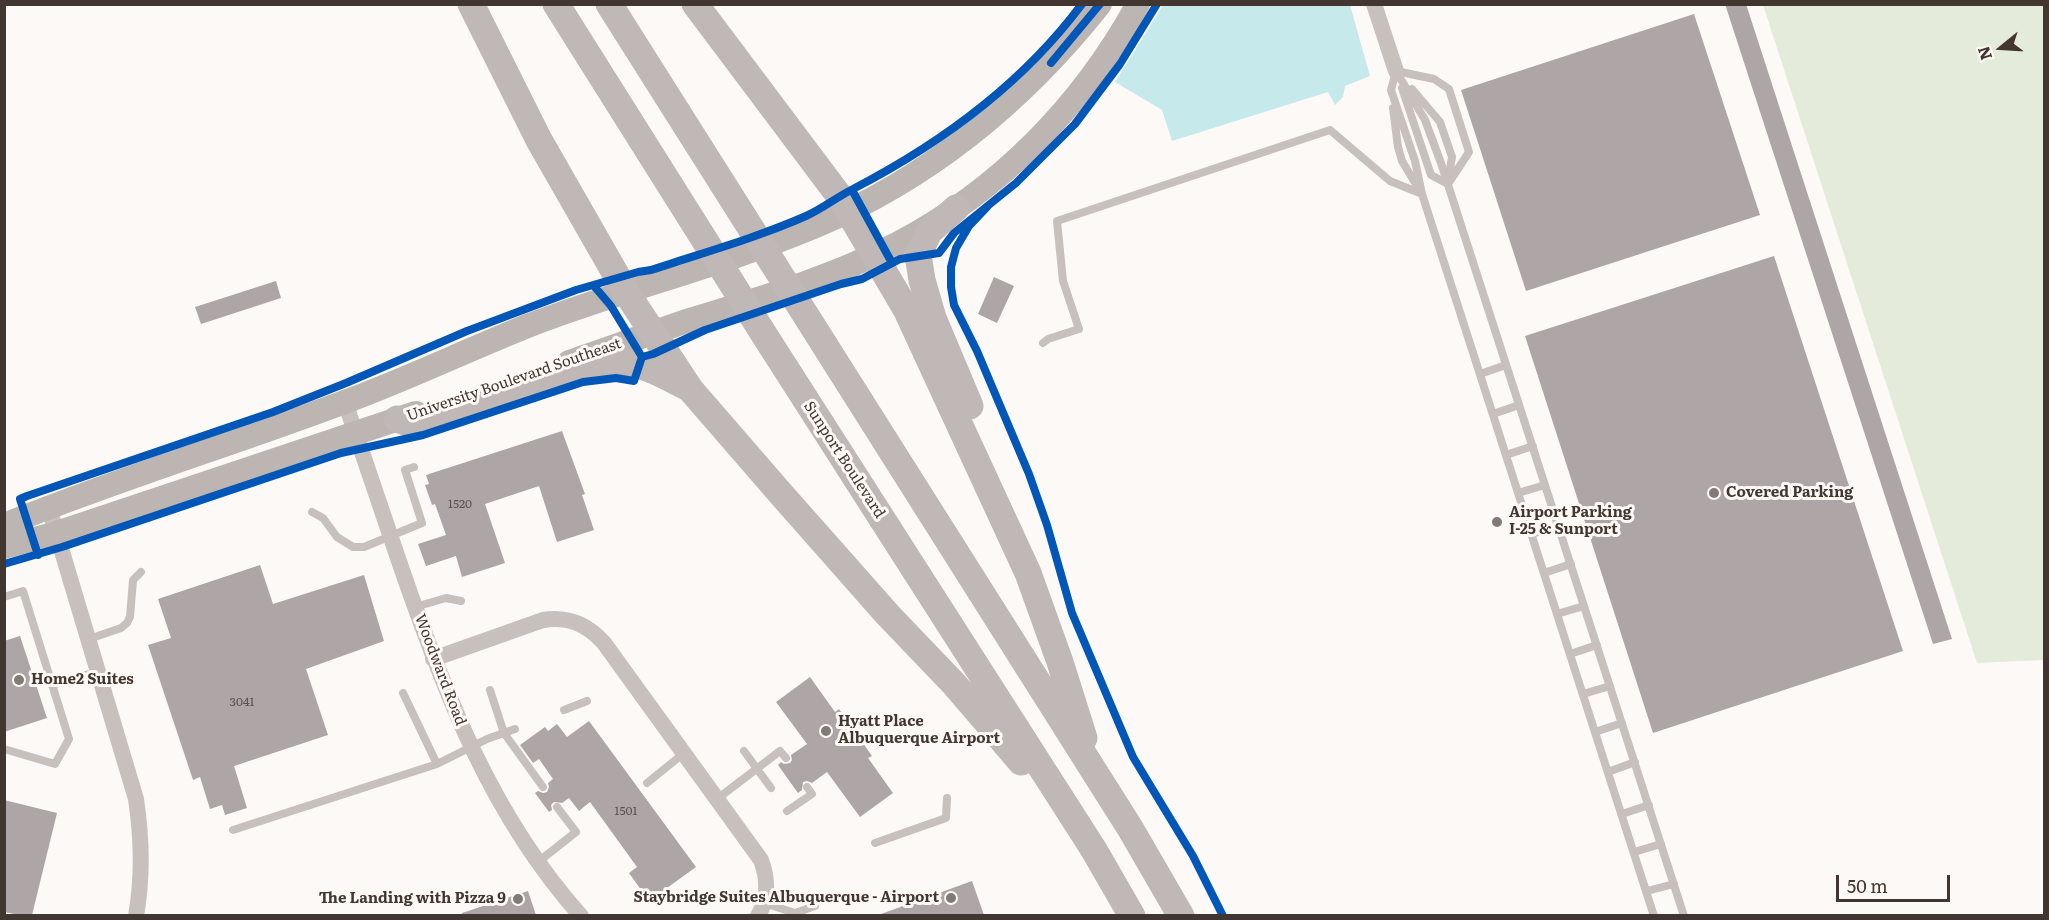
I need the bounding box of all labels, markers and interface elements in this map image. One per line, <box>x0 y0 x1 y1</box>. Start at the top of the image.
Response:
north arrow <box>1971 18 2031 78</box>
text: N <box>1970 43 1997 64</box>
street label: University Boulevard Southeast <box>404 335 624 425</box>
street label: Sunport Boulevard <box>800 398 888 522</box>
place label: Covered Parking <box>1726 484 1853 502</box>
marker: Covered Parking <box>1707 486 1721 500</box>
house number: 1520 <box>448 497 472 511</box>
place label: Airport Parking I-25 & Sunport <box>1509 504 1632 539</box>
marker: Airport Parking I-25 & Sunport <box>1490 515 1504 529</box>
street label: Woodward Road <box>410 612 470 728</box>
place label: Home2 Suites <box>31 671 134 689</box>
marker: Home2 Suites <box>12 673 26 687</box>
house number: 3041 <box>230 695 254 709</box>
place label: Hyatt Place Albuquerque Airport <box>838 713 1000 748</box>
marker: Hyatt Place Albuquerque Airport <box>819 724 833 738</box>
house number: 1501 <box>615 804 637 818</box>
scale bar <box>1839 863 1953 901</box>
text: 50 m <box>1847 872 1888 899</box>
place label: Staybridge Suites Albuquerque - Airport <box>634 889 939 907</box>
place label: The Landing with Pizza 9 <box>319 890 506 908</box>
marker: Staybridge Suites Albuquerque - Airport <box>944 891 958 905</box>
marker: The Landing with Pizza 9 <box>511 892 525 906</box>

